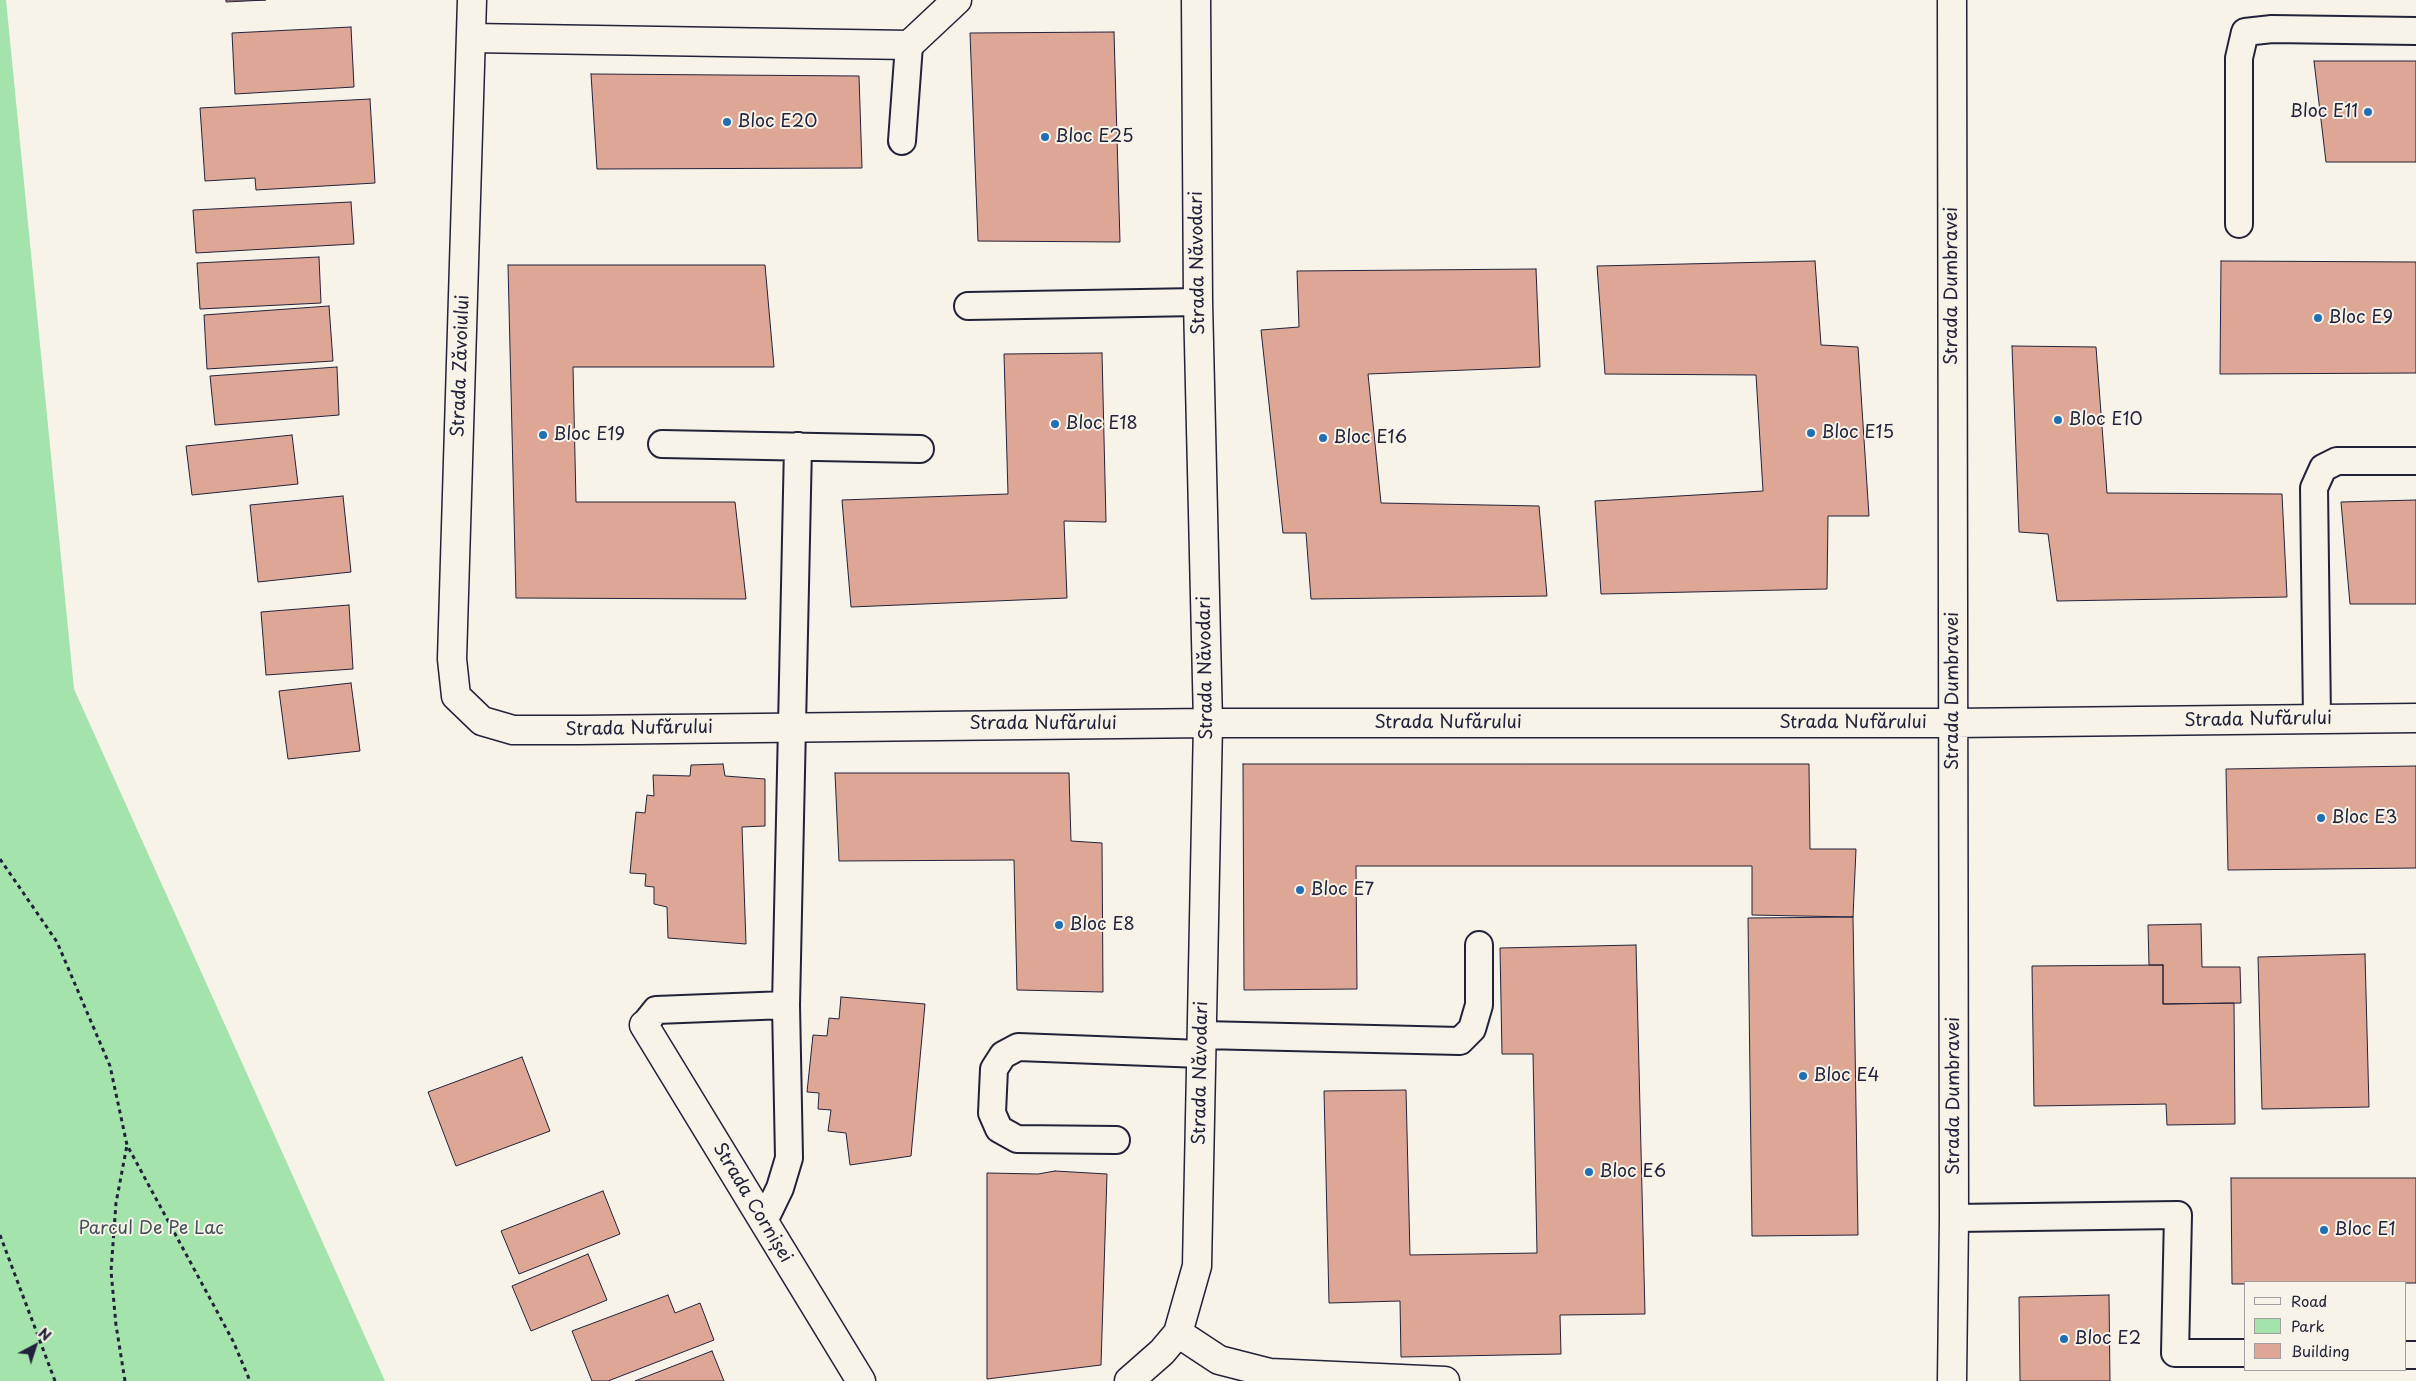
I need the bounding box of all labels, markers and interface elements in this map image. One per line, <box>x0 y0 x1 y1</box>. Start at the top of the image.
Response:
place label: Bloc E11 <box>2290 101 2358 123</box>
marker: Bloc E11 <box>2362 106 2374 118</box>
place label: Bloc E20 <box>737 111 817 133</box>
marker: Bloc E20 <box>721 116 733 128</box>
place label: Bloc E25 <box>1055 126 1134 148</box>
marker: Bloc E25 <box>1039 131 1051 143</box>
street label: Strada Năvodari <box>1186 191 1210 335</box>
street label: Strada Dumbravei <box>1941 207 1963 365</box>
street label: Strada Zăvoiului <box>448 294 474 438</box>
place label: Bloc E9 <box>2328 307 2393 329</box>
marker: Bloc E9 <box>2312 312 2324 324</box>
place label: Bloc E10 <box>2068 409 2143 431</box>
place label: Bloc E18 <box>1065 413 1138 435</box>
marker: Bloc E10 <box>2052 414 2064 426</box>
marker: Bloc E18 <box>1049 418 1061 430</box>
place label: Bloc E15 <box>1821 422 1894 444</box>
place label: Bloc E19 <box>553 424 625 446</box>
place label: Bloc E16 <box>1333 427 1407 449</box>
marker: Bloc E15 <box>1805 427 1817 439</box>
marker: Bloc E19 <box>537 429 549 441</box>
marker: Bloc E16 <box>1317 432 1329 444</box>
street label: Strada Năvodari <box>1194 596 1218 740</box>
street label: Strada Dumbravei <box>1942 612 1964 770</box>
street label: Strada Nufărului <box>2184 708 2332 732</box>
street label: Strada Nufărului <box>1374 712 1522 734</box>
street label: Strada Nufărului <box>1779 712 1927 734</box>
street label: Strada Nufărului <box>969 713 1117 735</box>
street label: Strada Nufărului <box>565 717 713 741</box>
place label: Bloc E3 <box>2331 807 2398 829</box>
marker: Bloc E3 <box>2315 812 2327 824</box>
place label: Bloc E7 <box>1310 879 1374 901</box>
marker: Bloc E7 <box>1294 884 1306 896</box>
place label: Bloc E8 <box>1069 914 1135 936</box>
marker: Bloc E8 <box>1053 919 1065 931</box>
street label: Strada Năvodari <box>1189 1001 1213 1145</box>
street label: Strada Dumbravei <box>1943 1017 1965 1175</box>
place label: Bloc E4 <box>1813 1065 1880 1087</box>
marker: Bloc E4 <box>1797 1070 1809 1082</box>
street label: Strada Cornișei <box>708 1139 796 1267</box>
place label: Bloc E6 <box>1599 1161 1666 1183</box>
marker: Bloc E6 <box>1583 1166 1595 1178</box>
park label: Parcul De Pe Lac <box>78 1218 224 1240</box>
place label: Bloc E1 <box>2334 1219 2396 1241</box>
marker: Bloc E1 <box>2318 1224 2330 1236</box>
legend <box>2244 1281 2406 1371</box>
text: Road <box>2291 1289 2327 1312</box>
text: Park <box>2291 1314 2325 1337</box>
north arrow <box>10 1321 60 1371</box>
text: N <box>34 1323 56 1346</box>
place label: Bloc E2 <box>2074 1328 2141 1350</box>
marker: Bloc E2 <box>2058 1333 2070 1345</box>
text: Building <box>2291 1339 2350 1362</box>

